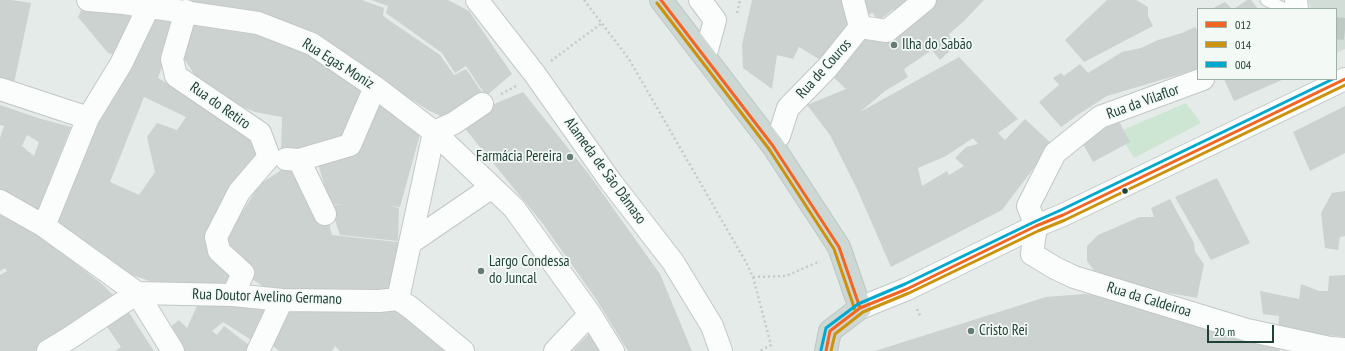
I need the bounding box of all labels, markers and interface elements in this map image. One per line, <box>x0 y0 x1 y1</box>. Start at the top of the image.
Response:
legend <box>1197 8 1337 80</box>
text: 012 <box>1235 17 1251 32</box>
street label: Rua Egas Moniz <box>299 35 377 93</box>
street label: Rua de Couros <box>793 36 855 102</box>
place label: Ilha do Sabão <box>902 36 972 54</box>
text: 014 <box>1235 37 1251 52</box>
marker: Ilha do Sabão <box>889 40 899 50</box>
text: 004 <box>1235 57 1251 72</box>
street label: Rua do Retiro <box>186 79 254 133</box>
street label: Rua da Vilaflor <box>1104 81 1182 123</box>
street label: Alameda de São Dâmaso <box>560 114 650 228</box>
place label: Farmácia Pereira <box>476 148 562 166</box>
marker: Farmácia Pereira <box>565 152 575 162</box>
unlabelled marker <box>1120 186 1130 196</box>
place label: Largo Condessa do Juncal <box>489 253 570 288</box>
marker: Largo Condessa do Juncal <box>476 266 486 276</box>
street label: Rua da Caldeiroa <box>1105 279 1193 321</box>
street label: Rua Doutor Avelino Germano <box>192 285 342 309</box>
scale bar <box>1209 317 1276 343</box>
place label: Cristo Rei <box>979 322 1028 340</box>
text: 20 m <box>1214 324 1235 339</box>
marker: Cristo Rei <box>966 326 976 336</box>

